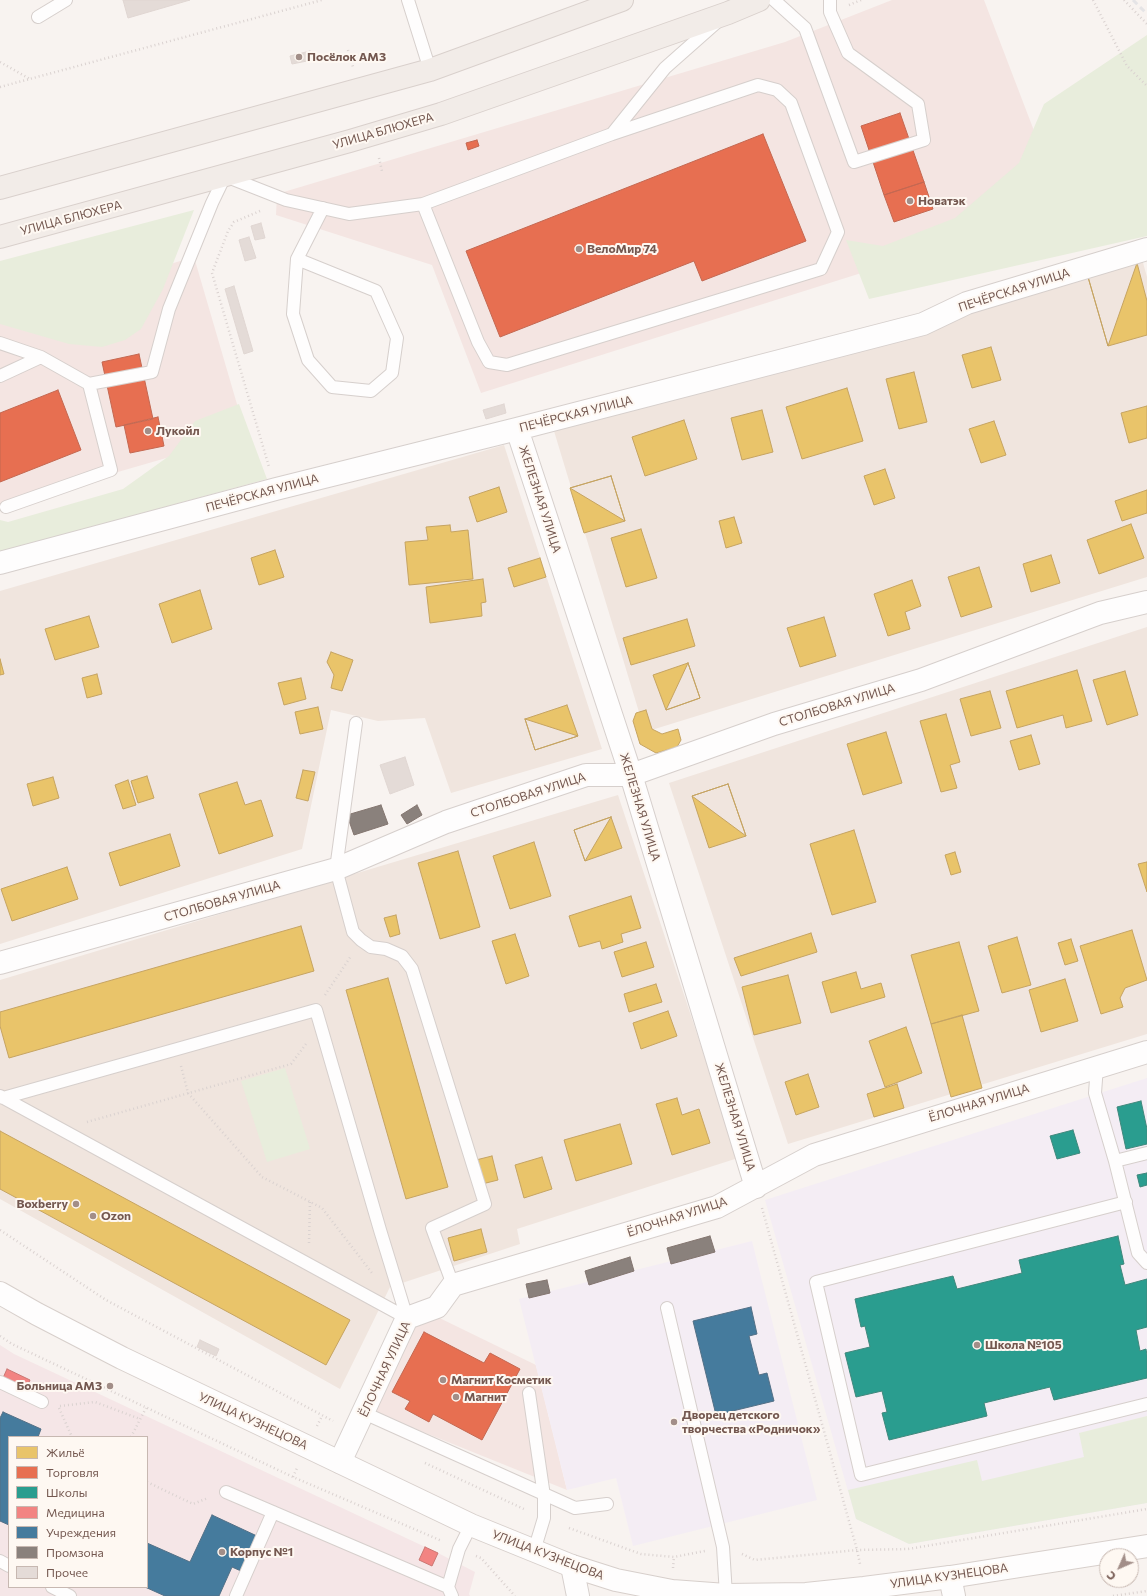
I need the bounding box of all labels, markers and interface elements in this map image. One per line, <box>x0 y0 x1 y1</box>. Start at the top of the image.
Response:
place label: Посёлок АМЗ <box>307 50 386 64</box>
marker: Посёлок АМЗ <box>294 52 304 62</box>
street label: УЛИЦА БЛЮХЕРА <box>331 110 435 152</box>
place label: Новатэк <box>918 194 966 208</box>
marker: Новатэк <box>905 196 915 206</box>
street label: УЛИЦА БЛЮХЕРА <box>19 198 123 238</box>
place label: ВелоМир 74 <box>587 242 657 256</box>
marker: ВелоМир 74 <box>574 244 584 254</box>
street label: ПЕЧЁРСКАЯ УЛИЦА <box>957 265 1071 315</box>
street label: ПЕЧЁРСКАЯ УЛИЦА <box>518 393 634 435</box>
place label: Лукойл <box>156 424 200 438</box>
marker: Лукойл <box>143 426 153 436</box>
street label: ЖЕЛЕЗНАЯ УЛИЦА <box>516 443 564 555</box>
street label: ПЕЧЁРСКАЯ УЛИЦА <box>204 471 320 515</box>
street label: СТОЛБОВАЯ УЛИЦА <box>777 681 897 729</box>
street label: ЖЕЛЕЗНАЯ УЛИЦА <box>617 751 663 863</box>
street label: СТОЛБОВАЯ УЛИЦА <box>469 770 587 820</box>
street label: СТОЛБОВАЯ УЛИЦА <box>162 877 282 925</box>
street label: ЖЕЛЕЗНАЯ УЛИЦА <box>712 1061 758 1173</box>
street label: ЁЛОЧНАЯ УЛИЦА <box>927 1081 1031 1125</box>
street label: ЁЛОЧНАЯ УЛИЦА <box>625 1194 729 1240</box>
place label: Boxberry <box>16 1197 68 1211</box>
marker: Boxberry <box>71 1199 81 1209</box>
place label: Ozon <box>101 1209 131 1223</box>
marker: Ozon <box>88 1211 98 1221</box>
street label: ЁЛОЧНАЯ УЛИЦА <box>356 1319 414 1419</box>
place label: Школа №105 <box>985 1338 1062 1352</box>
marker: Школа №105 <box>972 1340 982 1350</box>
place label: Магнит Косметик <box>451 1373 552 1387</box>
marker: Магнит Косметик <box>438 1375 448 1385</box>
place label: Больница АМЗ <box>16 1379 102 1393</box>
marker: Больница АМЗ <box>105 1381 115 1391</box>
street label: УЛИЦА КУЗНЕЦОВА <box>196 1389 310 1453</box>
place label: Магнит <box>464 1390 507 1404</box>
marker: Магнит <box>451 1392 461 1402</box>
place label: Дворец детского творчества «Родничок» <box>682 1408 820 1436</box>
marker: Дворец детского творчества «Родничок» <box>669 1417 679 1427</box>
legend <box>8 1436 148 1588</box>
text: Жильё <box>46 1445 85 1459</box>
text: Торговля <box>46 1465 99 1479</box>
text: Школы <box>46 1485 87 1499</box>
text: Медицина <box>46 1505 105 1519</box>
text: Учреждения <box>46 1525 116 1539</box>
street label: УЛИЦА КУЗНЕЦОВА <box>490 1527 606 1583</box>
text: Промзона <box>46 1545 104 1559</box>
place label: Корпус №1 <box>230 1545 293 1559</box>
marker: Корпус №1 <box>217 1547 227 1557</box>
north arrow <box>1099 1548 1139 1588</box>
street label: УЛИЦА КУЗНЕЦОВА <box>889 1561 1009 1591</box>
text: Прочее <box>46 1565 88 1579</box>
text: С <box>1104 1569 1118 1583</box>

